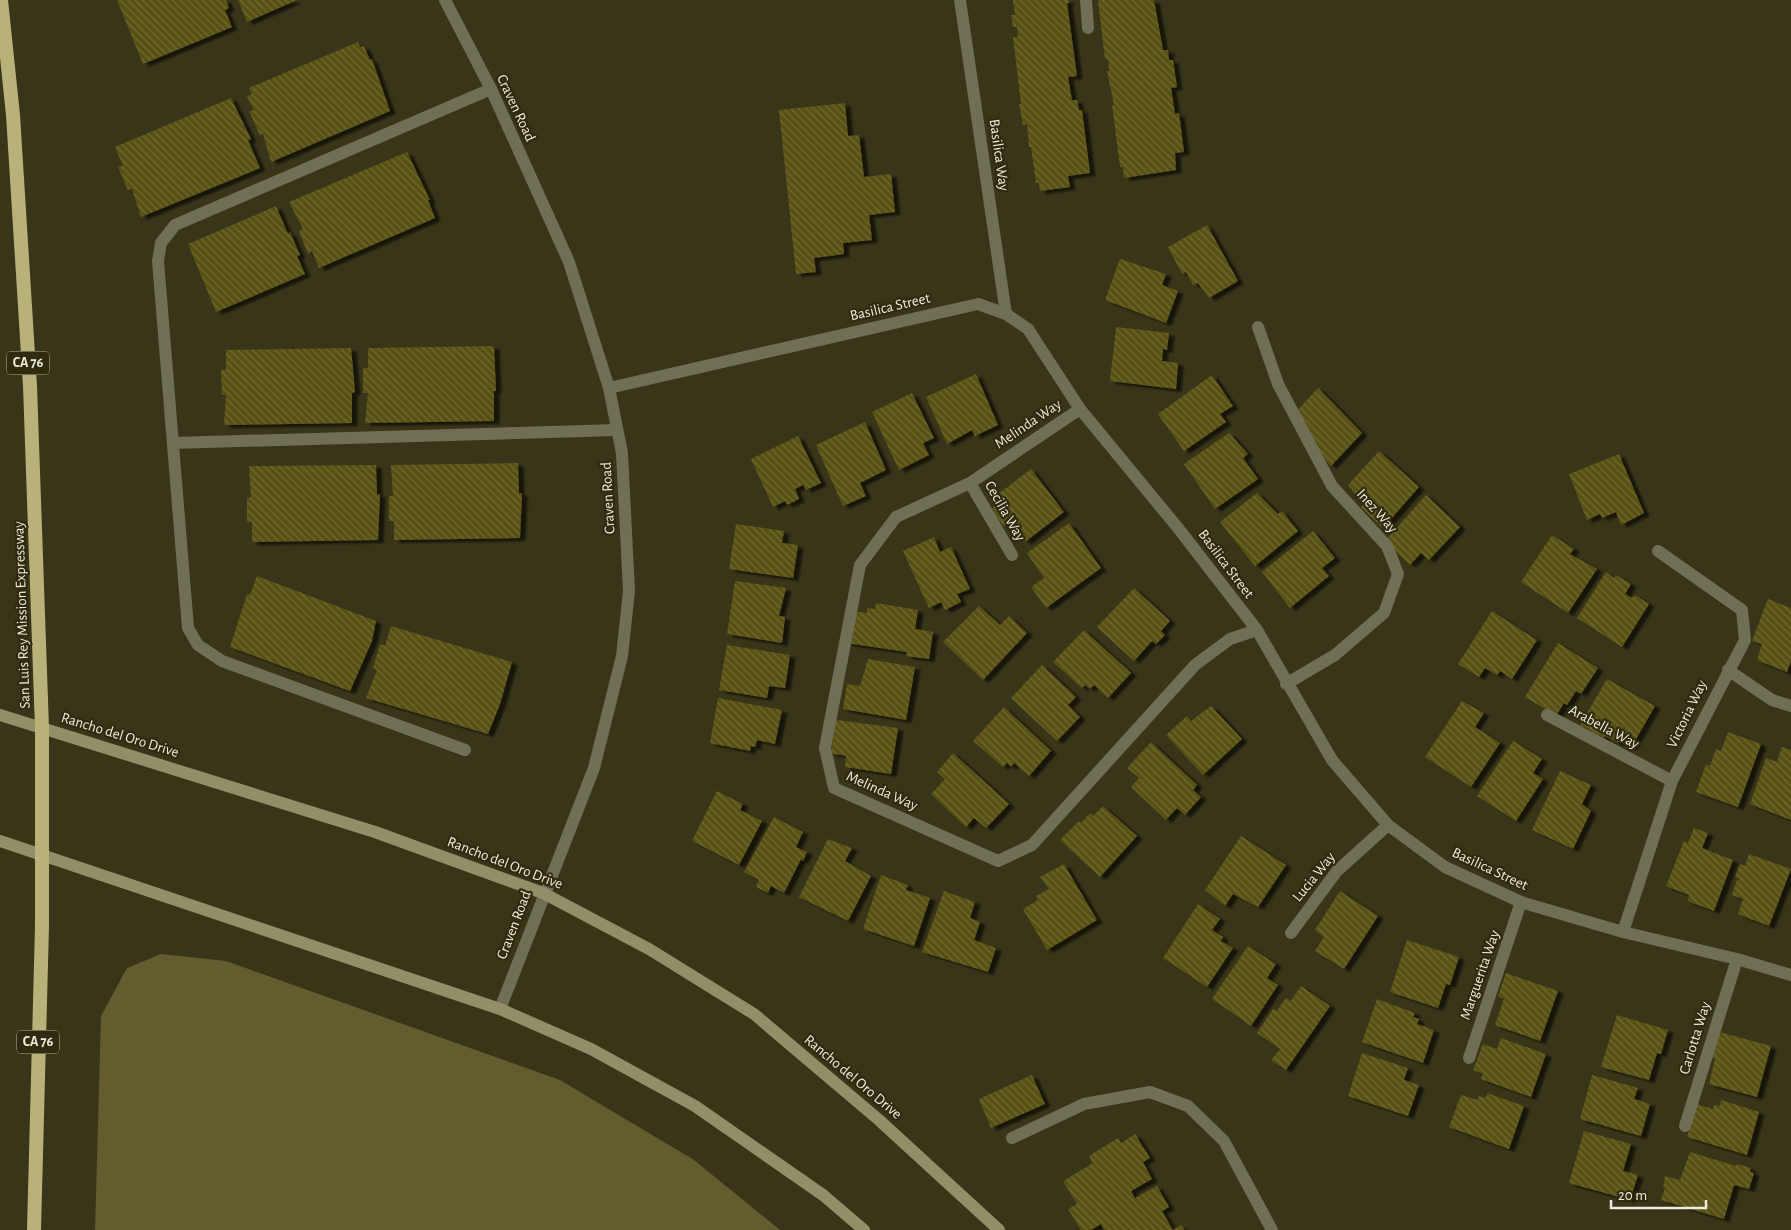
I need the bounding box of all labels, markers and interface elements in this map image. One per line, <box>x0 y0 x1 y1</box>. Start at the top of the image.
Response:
street label: Craven Road <box>494 72 538 144</box>
street label: Basilica Way <box>987 118 1012 192</box>
street label: Basilica Street <box>848 290 932 324</box>
road number: CA 76 <box>7 352 49 374</box>
street label: Melinda Way <box>992 396 1064 452</box>
street label: Craven Road <box>599 461 617 534</box>
street label: Cecilia Way <box>982 479 1028 544</box>
street label: Inez Way <box>1354 486 1401 536</box>
street label: San Luis Rey Mission Expressway <box>11 520 33 709</box>
street label: Basilica Street <box>1195 527 1257 601</box>
street label: Victoria Way <box>1664 677 1710 750</box>
street label: Arabella Way <box>1566 702 1642 752</box>
street label: Rancho del Oro Drive <box>59 710 181 760</box>
street label: Melinda Way <box>844 769 920 814</box>
street label: Rancho del Oro Drive <box>445 834 565 892</box>
street label: Basilica Street <box>1450 845 1530 893</box>
street label: Lucia Way <box>1290 849 1339 904</box>
street label: Craven Road <box>494 888 534 961</box>
street label: Marguerita Way <box>1458 928 1503 1022</box>
street label: Carlotta Way <box>1677 999 1713 1076</box>
road number: CA 76 <box>17 1030 59 1054</box>
street label: Rancho del Oro Drive <box>801 1032 905 1122</box>
scale bar <box>1611 1178 1706 1210</box>
text: 20 m <box>1618 1188 1647 1203</box>

